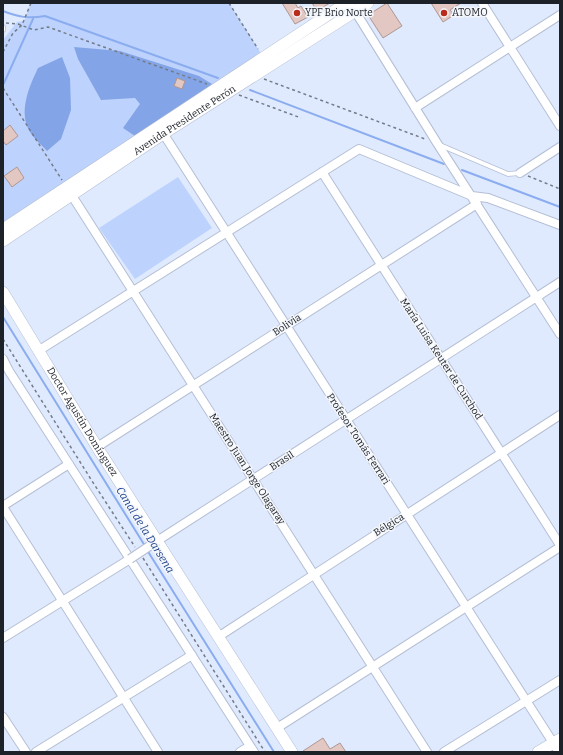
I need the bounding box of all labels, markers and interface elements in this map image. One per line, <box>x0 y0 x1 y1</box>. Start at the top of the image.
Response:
place label: YPF Brio Norte <box>305 7 373 19</box>
place label: ATOMO <box>452 7 488 19</box>
marker: YPF Brio Norte <box>292 8 302 18</box>
marker: ATOMO <box>439 8 449 18</box>
street label: Avenida Presidente Perón <box>131 83 239 158</box>
street label: María Luisa Keuter de Curchod <box>397 296 486 422</box>
street label: Bolivia <box>271 311 304 339</box>
street label: Doctor Agustín Domínguez <box>44 365 120 479</box>
street label: Profesor Tomás Ferrari <box>324 391 392 487</box>
street label: Maestro Juan Jorge Olagaray <box>206 411 288 528</box>
street label: Brasil <box>268 449 296 473</box>
water label: Canal de la Darsena <box>113 485 177 575</box>
street label: Bélgica <box>372 511 407 539</box>

